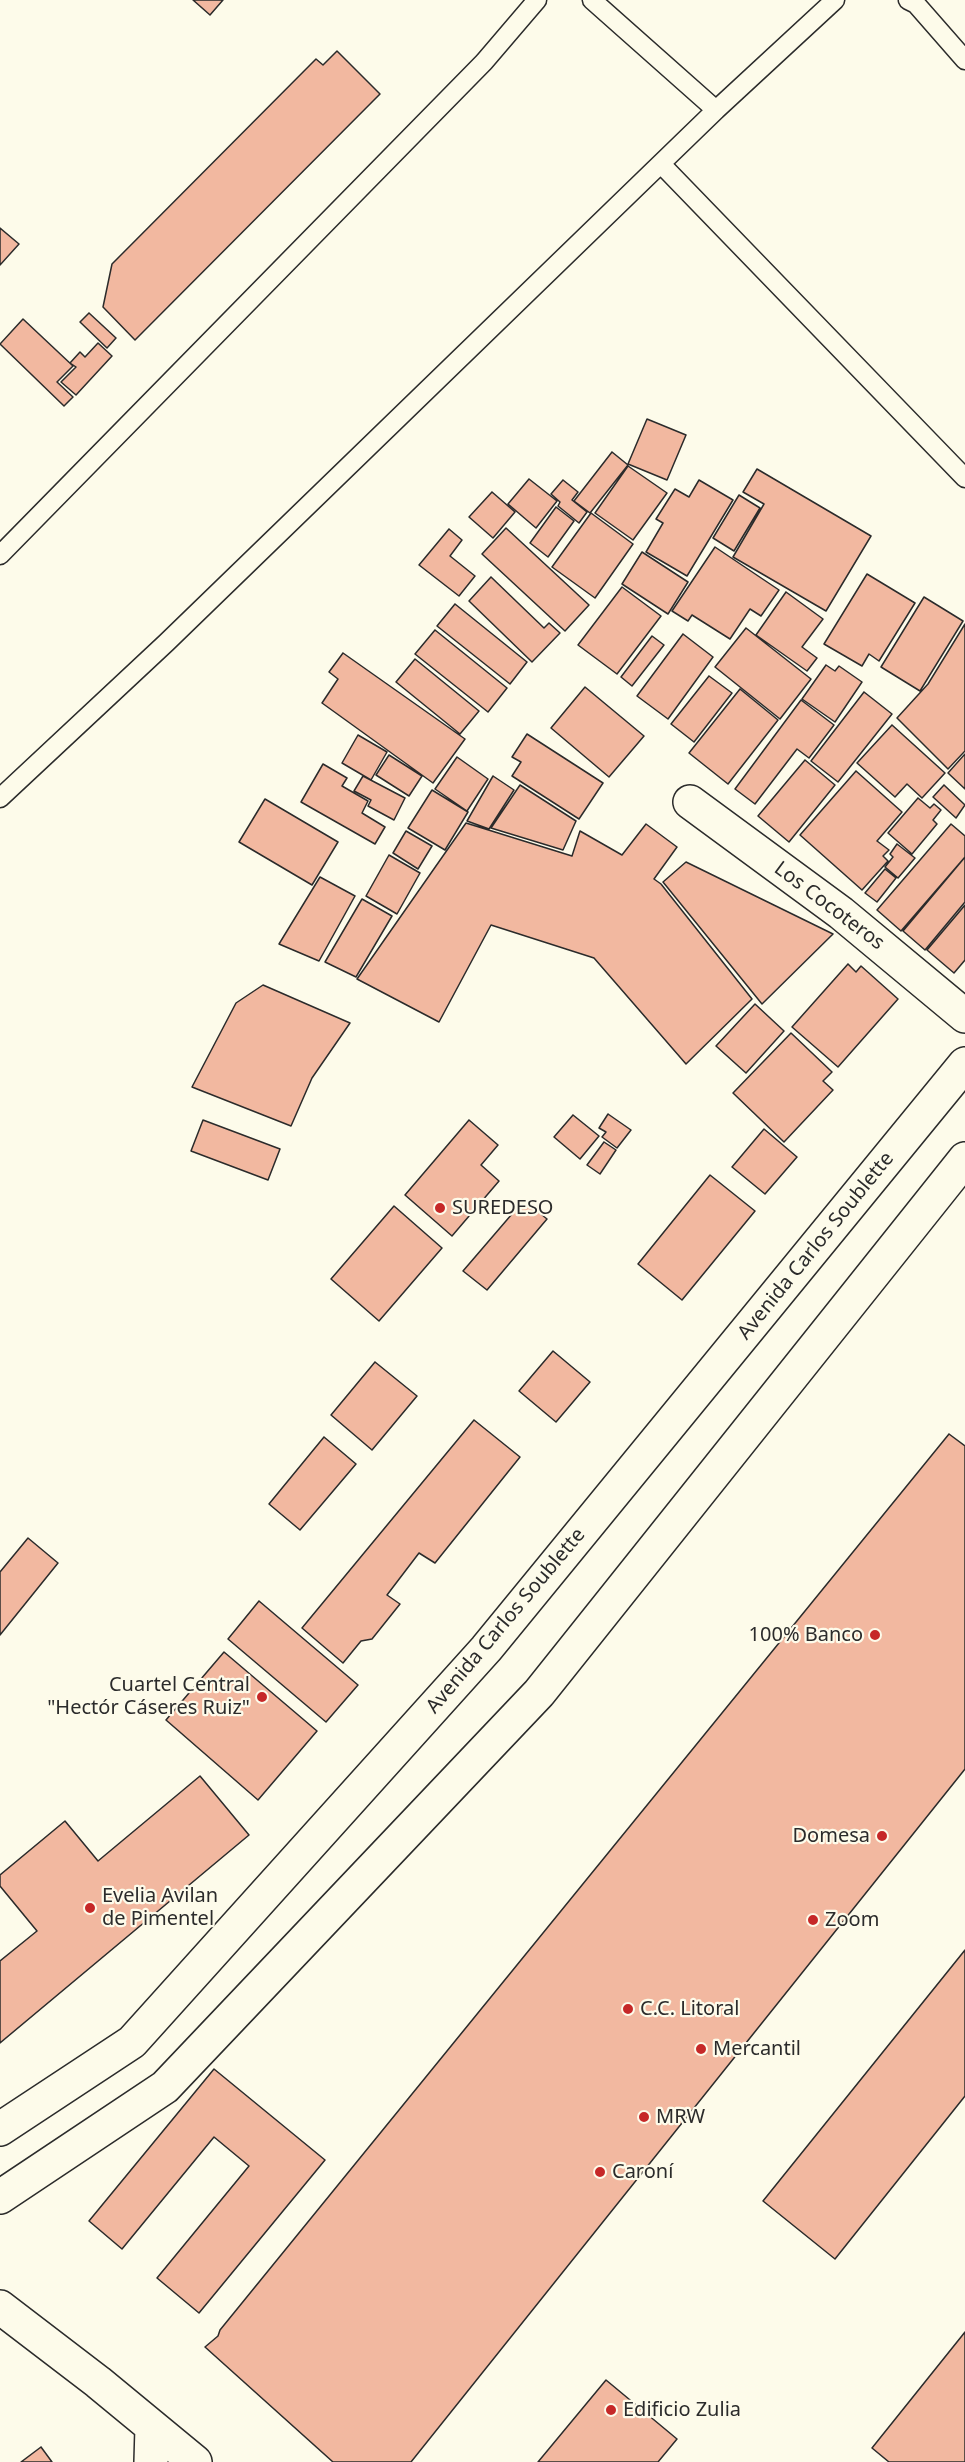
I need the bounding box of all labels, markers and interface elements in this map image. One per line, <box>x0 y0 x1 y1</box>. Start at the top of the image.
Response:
street label: Los Cocoteros <box>769 857 889 955</box>
street label: Avenida Carlos Soublette <box>733 1147 899 1345</box>
place label: SUREDESO <box>452 1196 553 1220</box>
marker: SUREDESO <box>433 1201 447 1215</box>
street label: Avenida Carlos Soublette <box>421 1523 591 1719</box>
place label: 100% Banco <box>749 1623 863 1647</box>
marker: 100% Banco <box>868 1628 882 1642</box>
place label: Cuartel Central "Hectór Cáseres Ruiz" <box>47 1673 250 1720</box>
marker: Cuartel Central "Hectór Cáseres Ruiz" <box>255 1690 269 1704</box>
place label: Domesa <box>793 1824 870 1848</box>
marker: Domesa <box>875 1829 889 1843</box>
place label: Evelia Avilan de Pimentel <box>102 1884 218 1931</box>
marker: Evelia Avilan de Pimentel <box>83 1901 97 1915</box>
place label: Zoom <box>825 1908 879 1932</box>
marker: Zoom <box>806 1913 820 1927</box>
place label: C.C. Litoral <box>640 1997 739 2021</box>
marker: C.C. Litoral <box>621 2002 635 2016</box>
place label: Mercantil <box>713 2037 801 2061</box>
marker: Mercantil <box>694 2042 708 2056</box>
place label: MRW <box>656 2105 705 2129</box>
marker: MRW <box>637 2110 651 2124</box>
place label: Caroní <box>612 2160 673 2184</box>
marker: Caroní <box>593 2165 607 2179</box>
place label: Edificio Zulia <box>623 2398 741 2422</box>
marker: Edificio Zulia <box>604 2403 618 2417</box>

